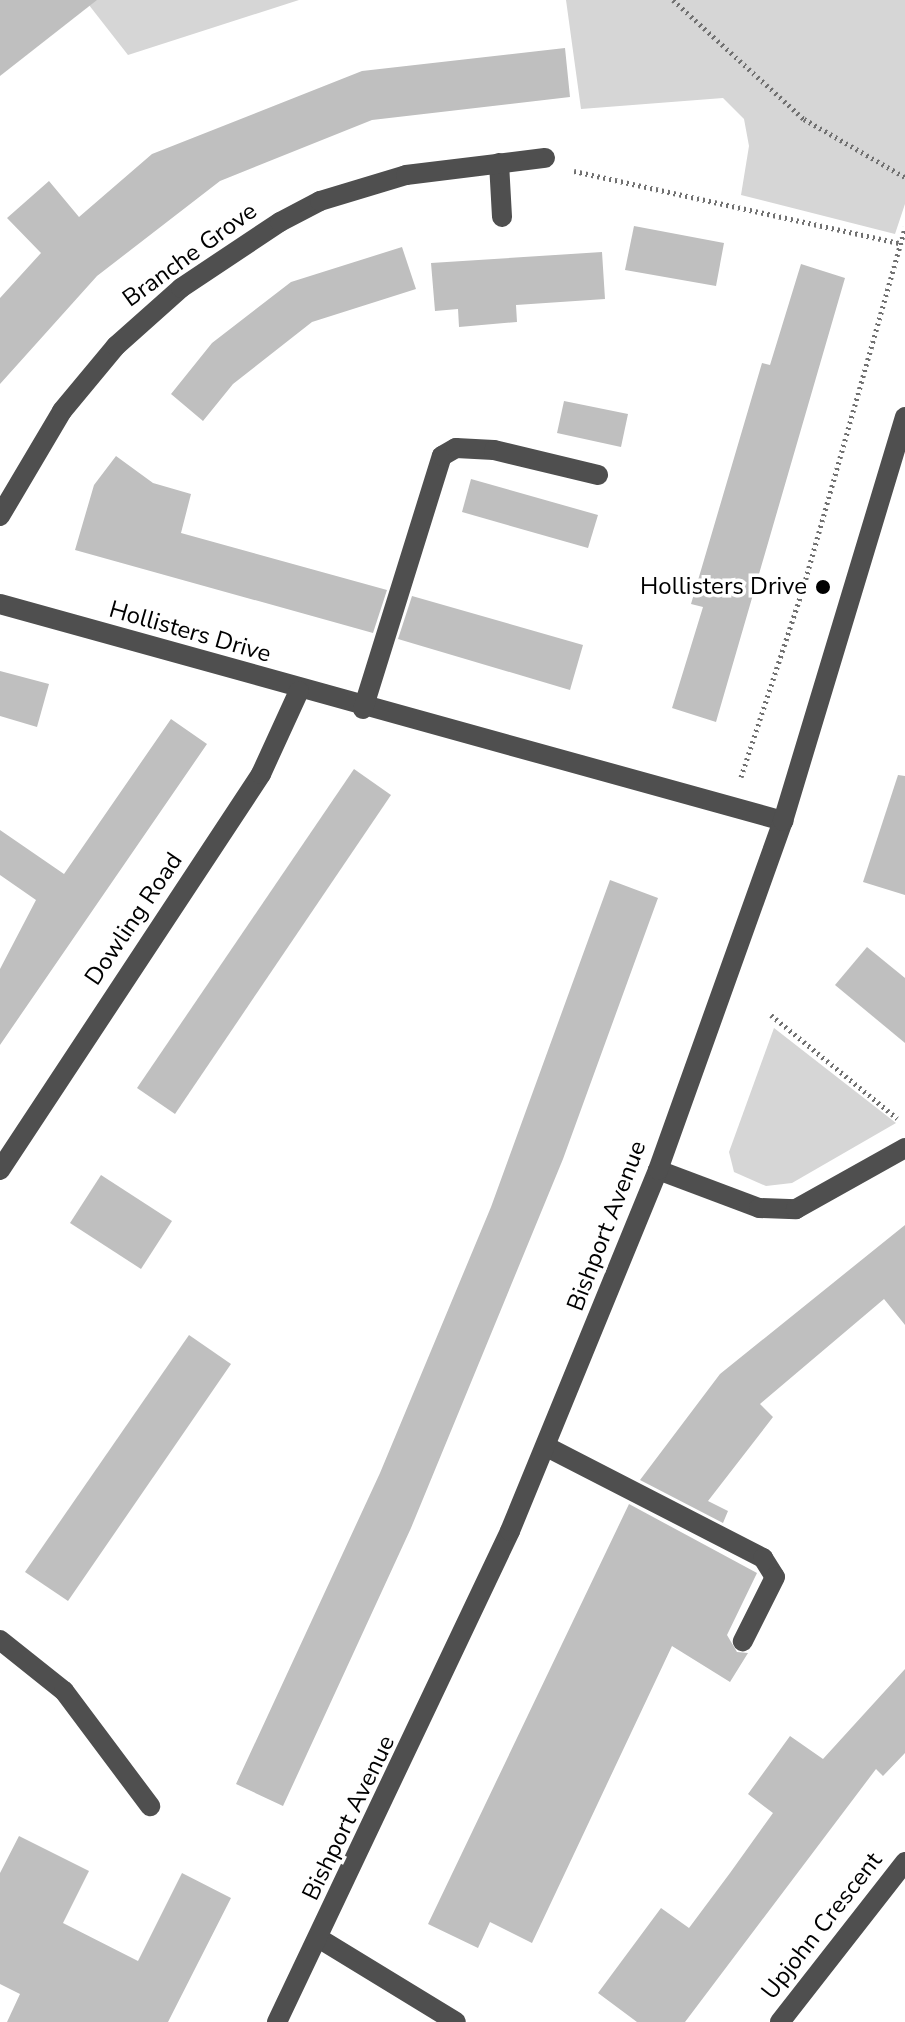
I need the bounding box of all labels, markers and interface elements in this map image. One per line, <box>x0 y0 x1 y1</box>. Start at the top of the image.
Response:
street label: Branche Grove <box>117 197 263 313</box>
place label: Hollisters Drive <box>640 573 807 601</box>
marker: Hollisters Drive <box>814 578 832 596</box>
street label: Hollisters Drive <box>106 595 274 669</box>
street label: Dowling Road <box>79 847 189 991</box>
street label: Bishport Avenue <box>561 1137 653 1315</box>
street label: Bishport Avenue <box>297 1731 401 1905</box>
street label: Upjohn Crescent <box>756 1847 888 2005</box>

